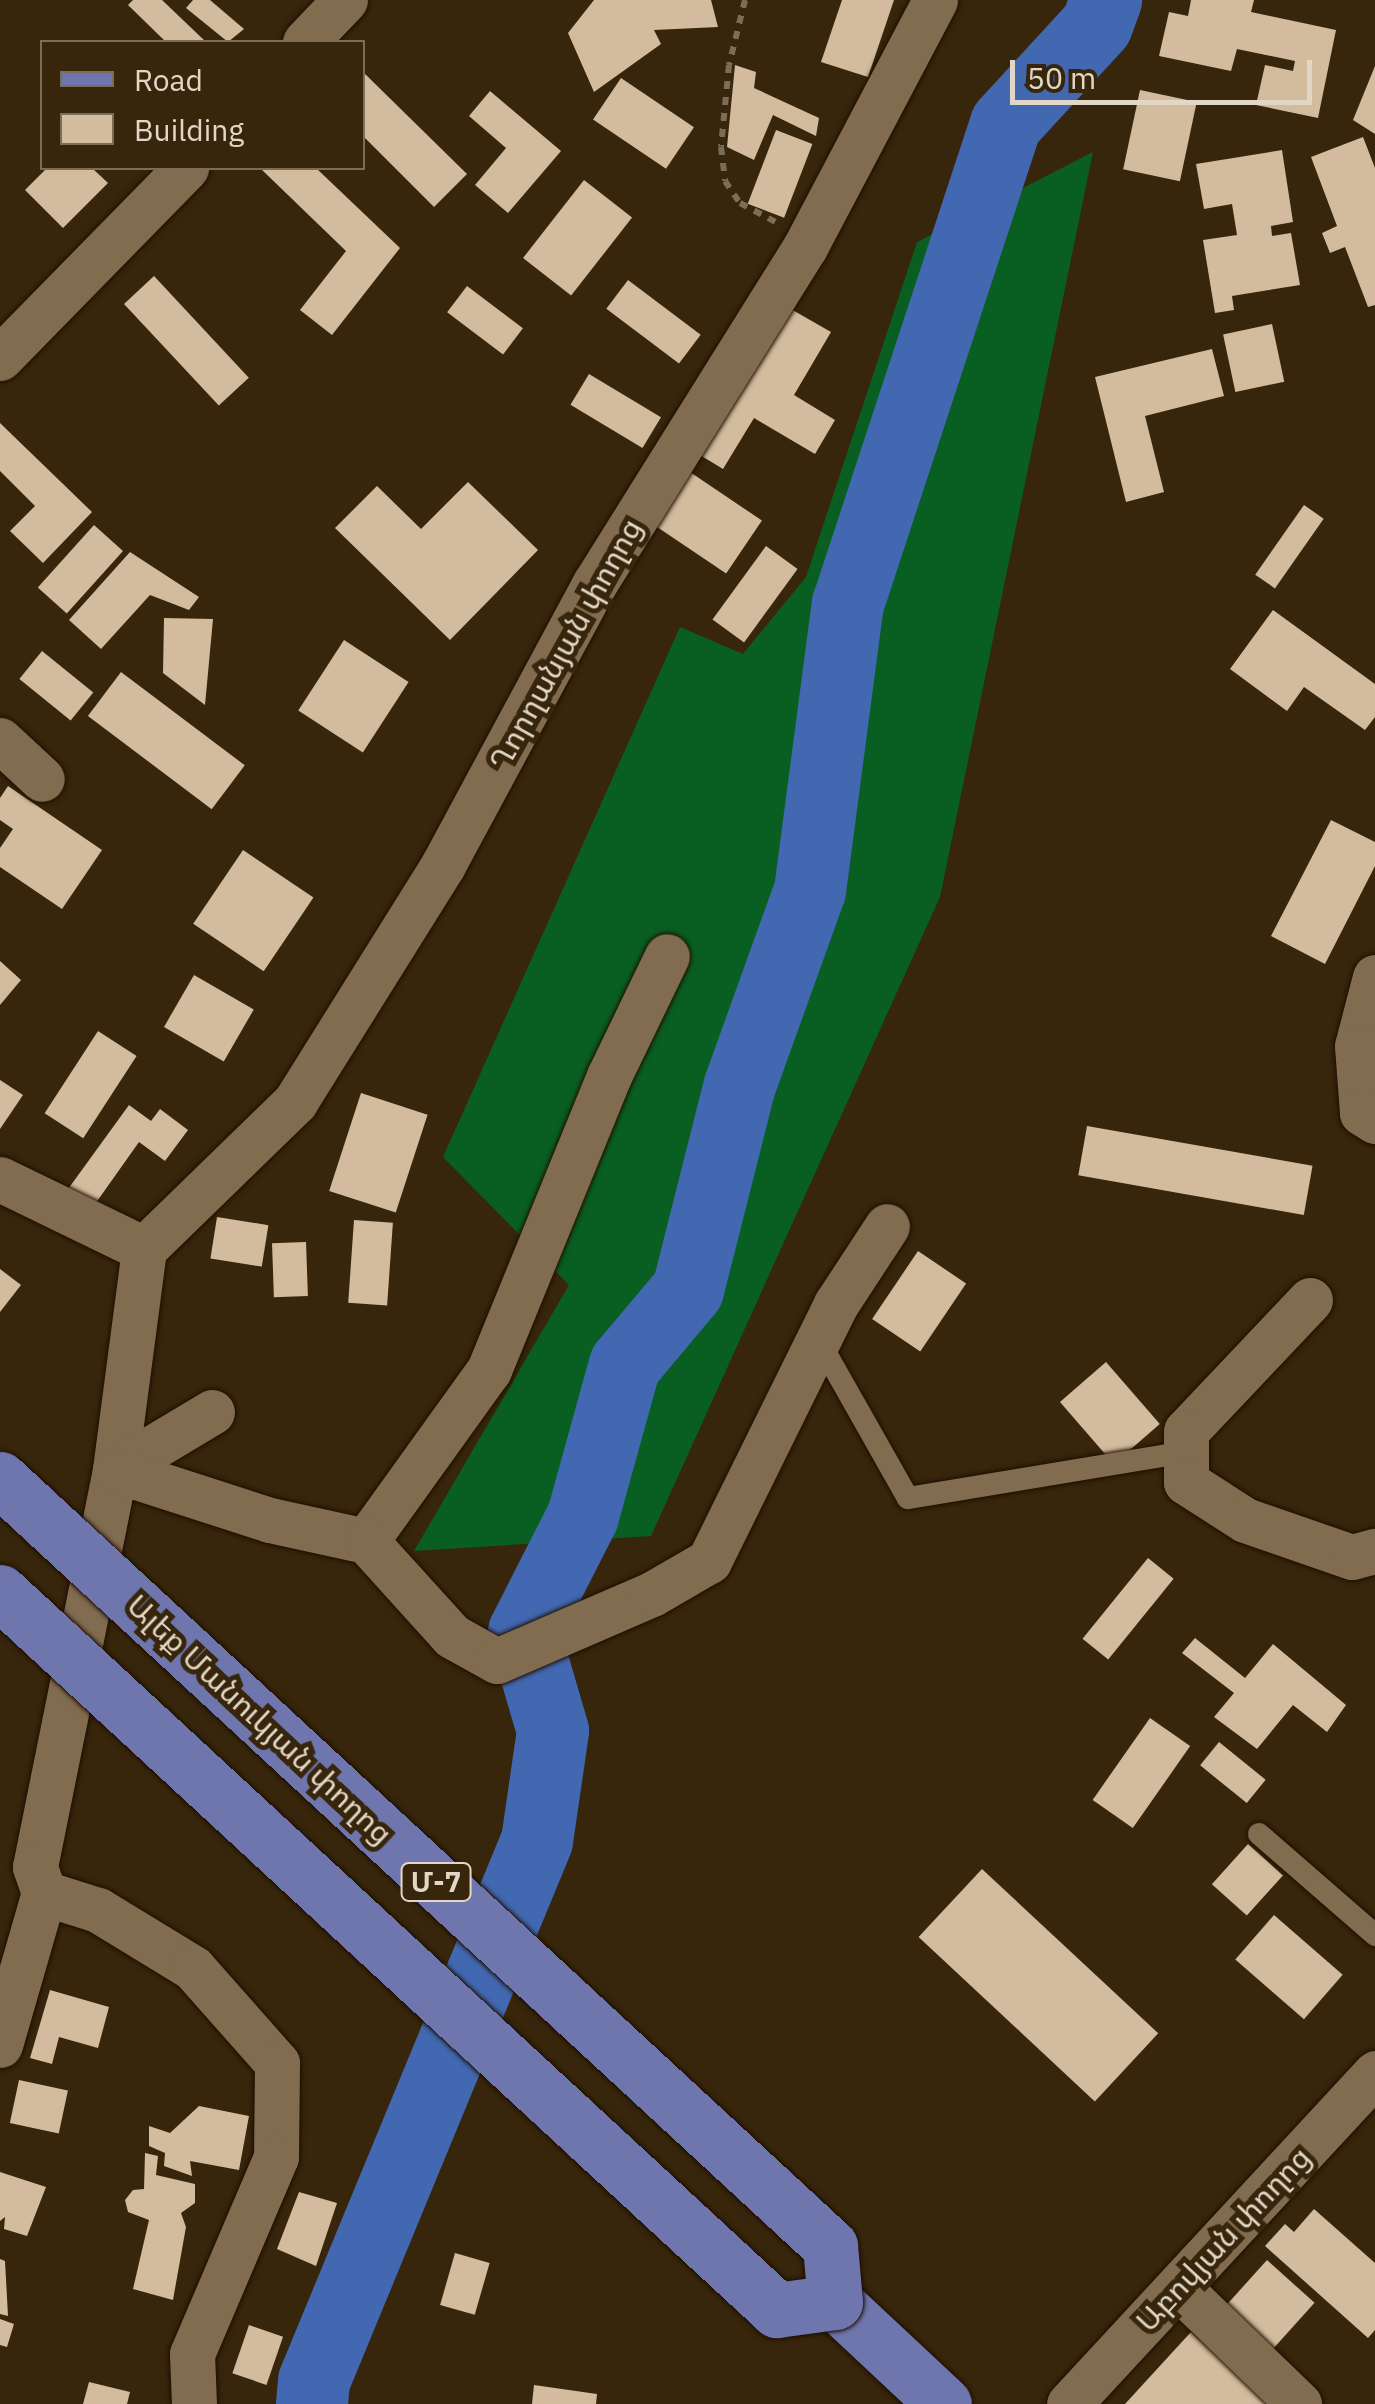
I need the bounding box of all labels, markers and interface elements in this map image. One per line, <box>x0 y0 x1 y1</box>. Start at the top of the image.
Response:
legend <box>40 40 365 170</box>
scale bar <box>1015 40 1318 102</box>
text: 50 m <box>1027 58 1096 97</box>
text: Road <box>134 60 203 99</box>
text: Building <box>134 110 244 149</box>
street label: Ղորղանյան փողոց <box>481 512 649 776</box>
street label: Ալեք Մանուկյան փողոց <box>120 1587 400 1851</box>
road number: Մ-7 <box>398 1859 474 1905</box>
street label: Աբովյան փողոց <box>1128 2139 1318 2339</box>

